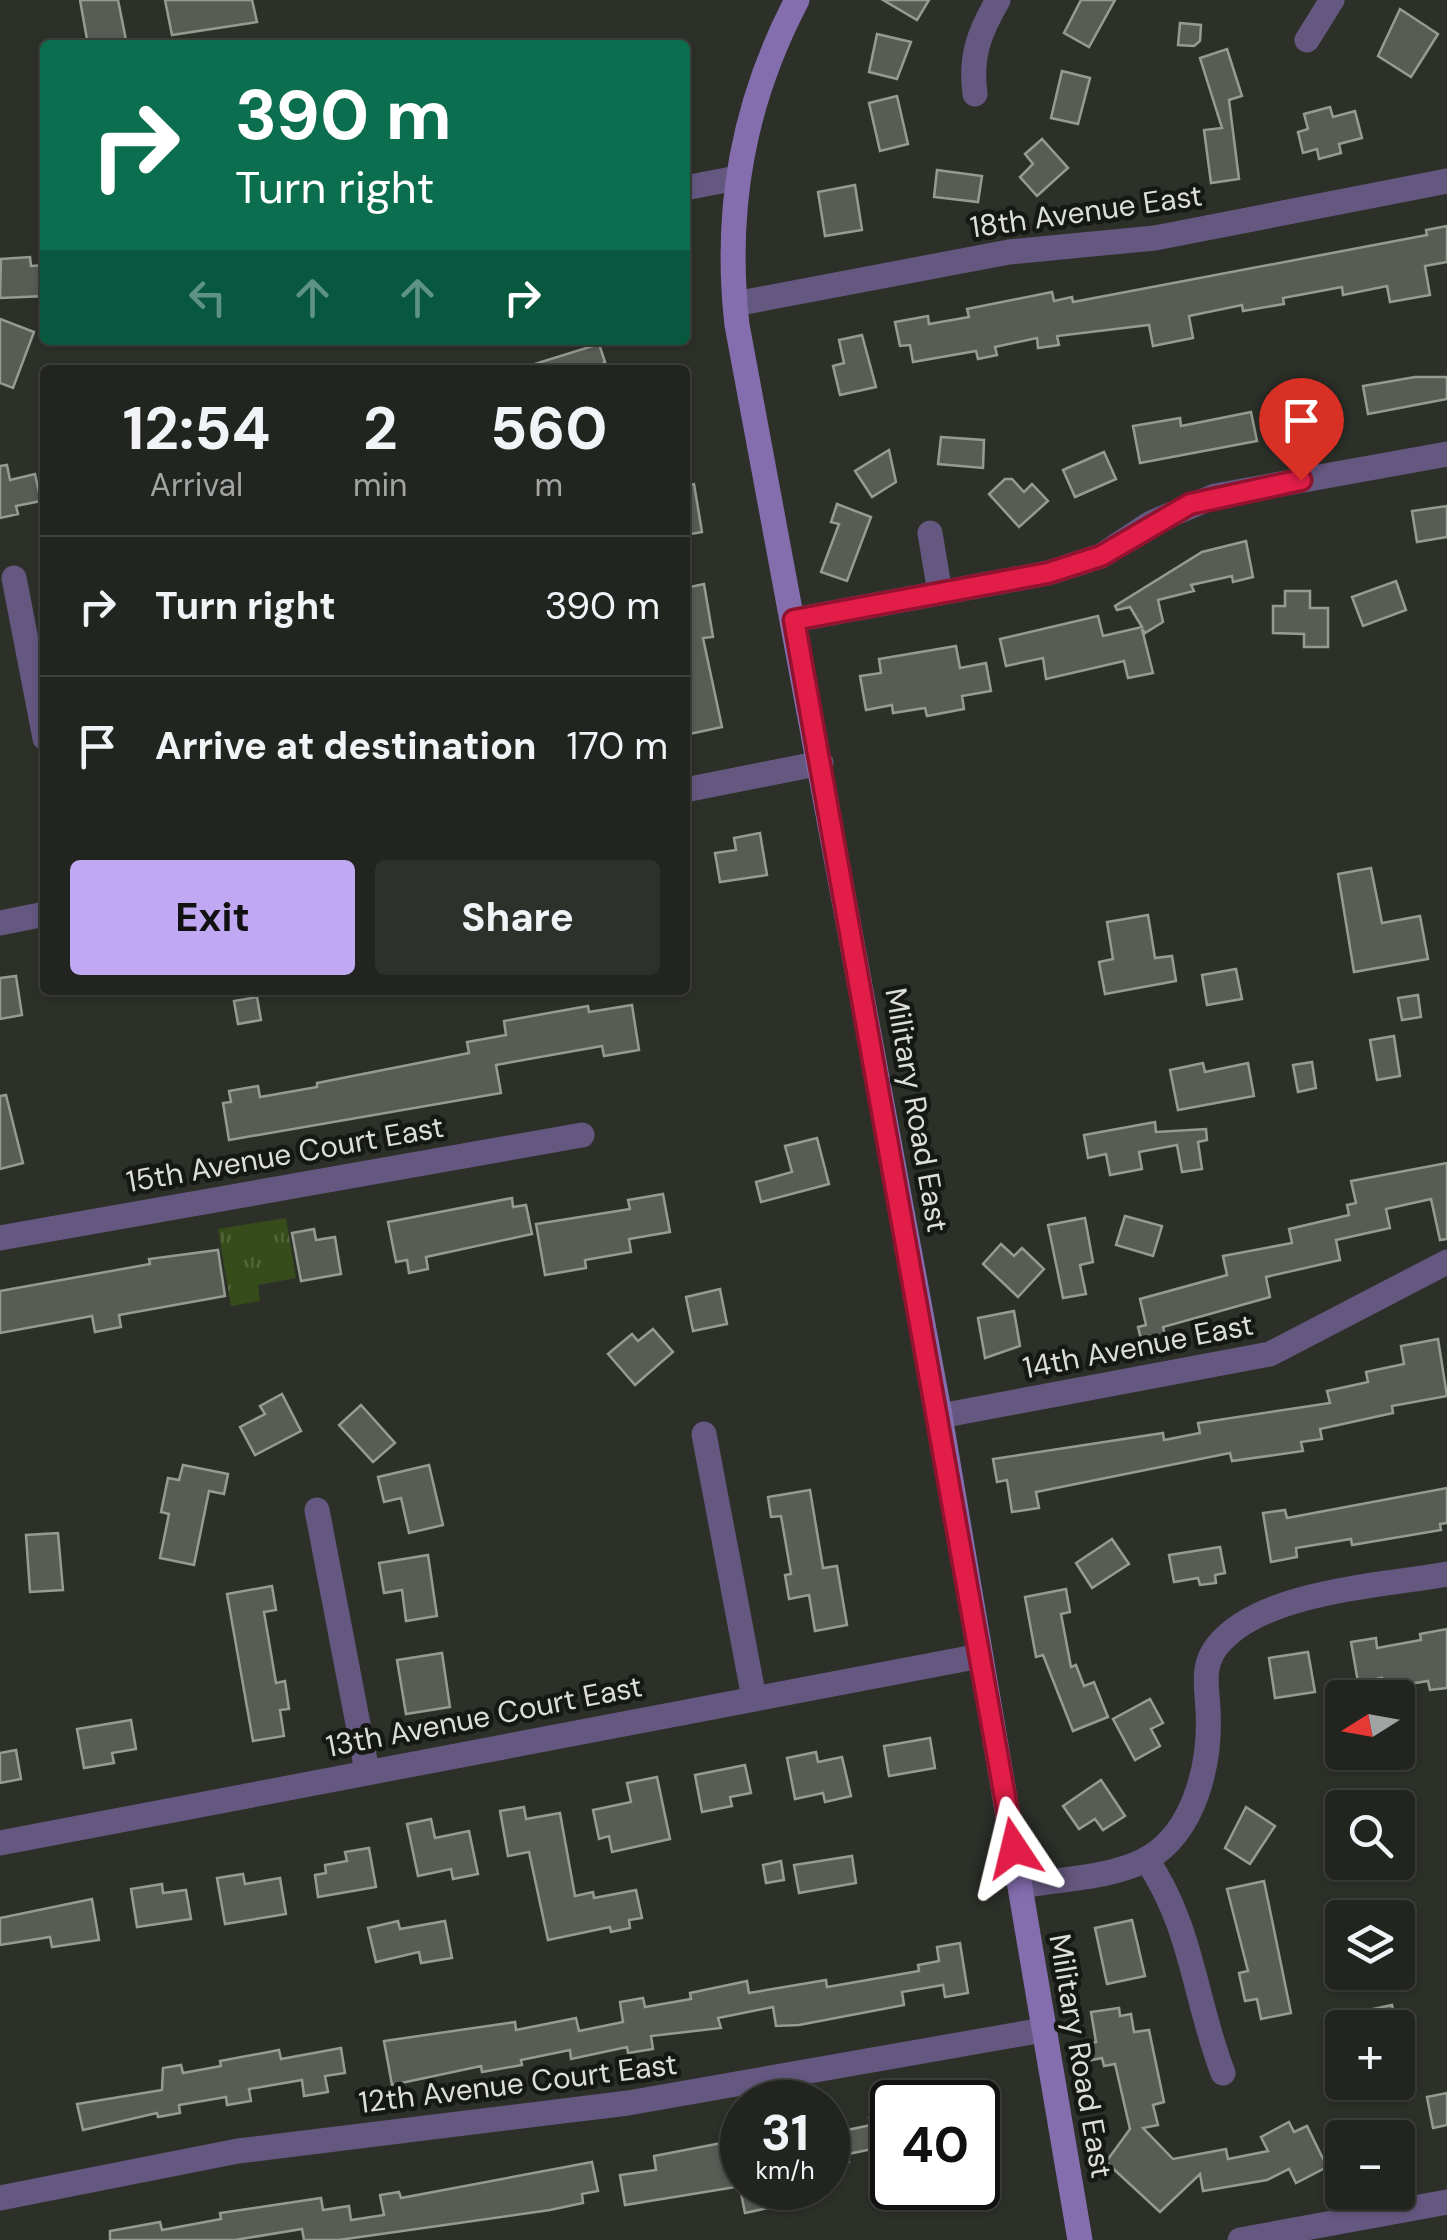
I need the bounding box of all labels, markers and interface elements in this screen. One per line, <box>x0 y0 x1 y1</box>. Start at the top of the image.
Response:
text: 390 m <box>235 70 452 161</box>
icon: right <box>70 80 200 210</box>
text: Turn right <box>235 158 434 217</box>
street label: 18th Avenue East <box>967 175 1205 247</box>
icon: left <box>180 270 235 325</box>
icon: ahead <box>285 270 340 325</box>
icon: ahead <box>390 270 445 325</box>
icon: right <box>495 270 550 325</box>
pin <box>1259 378 1344 481</box>
text: 12:54 <box>122 389 270 468</box>
text: 2 <box>363 389 398 468</box>
text: 560 <box>490 389 608 468</box>
icon: arrive <box>1274 393 1329 448</box>
text: Arrival <box>150 464 243 506</box>
text: min <box>353 464 407 506</box>
text: m <box>534 464 563 506</box>
icon: right <box>70 579 125 634</box>
text: Turn right <box>155 581 336 631</box>
text: 390 m <box>545 581 660 631</box>
icon: arrive <box>70 719 125 774</box>
text: Arrive at destination <box>155 721 537 771</box>
text: 170 m <box>567 721 668 771</box>
button: Exit <box>70 860 355 975</box>
button: Share <box>375 860 660 975</box>
street label: Military Road East <box>876 985 958 1235</box>
street label: 15th Avenue Court East <box>123 1107 447 1201</box>
street label: 14th Avenue East <box>1019 1305 1257 1387</box>
street label: 13th Avenue Court East <box>323 1666 645 1766</box>
north arrow <box>1325 1680 1415 1770</box>
map controls <box>1325 1680 1415 2210</box>
button: search <box>1325 1790 1415 1880</box>
position arrow <box>962 1796 1066 1900</box>
button: layers <box>1325 1900 1415 1990</box>
street label: Military Road East <box>1040 1931 1122 2181</box>
button: + <box>1325 2010 1415 2100</box>
street label: 12th Avenue Court East <box>357 2044 679 2122</box>
speed limit sign: 40 <box>870 2080 1000 2210</box>
text: 31 <box>761 2100 809 2166</box>
button: − <box>1325 2120 1415 2210</box>
text: km/h <box>755 2154 815 2187</box>

